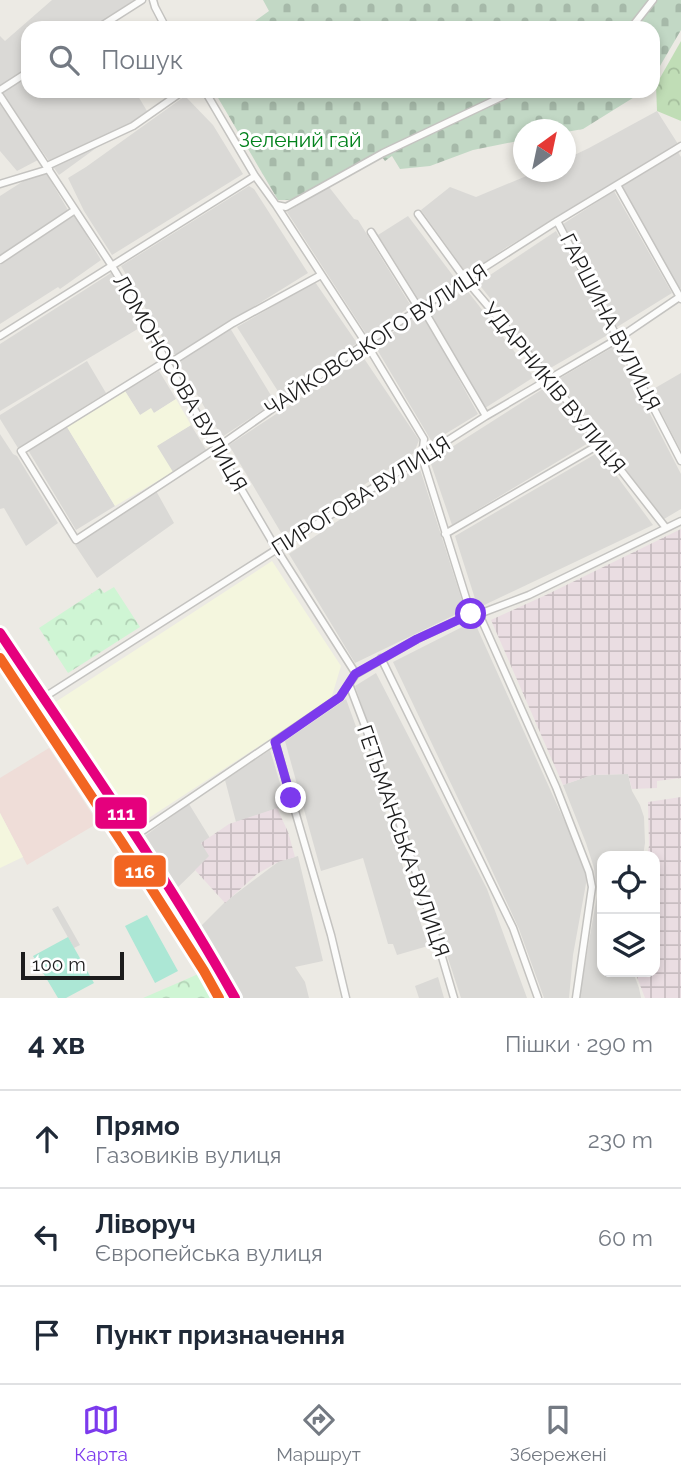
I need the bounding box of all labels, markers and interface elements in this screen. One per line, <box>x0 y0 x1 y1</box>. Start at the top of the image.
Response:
search box <box>21 21 660 98</box>
icon: search <box>45 41 83 79</box>
text: Пошук <box>101 45 183 75</box>
north arrow <box>513 119 576 182</box>
park label: Зелений гай <box>238 127 362 152</box>
street label: ГАРШИНА ВУЛИЦЯ <box>555 229 666 414</box>
street label: ЧАЙКОВСЬКОГО ВУЛИЦЯ <box>260 258 492 421</box>
street label: ЛОМОНОСОВА ВУЛИЦЯ <box>108 270 253 496</box>
street label: УДАРНИКІВ ВУЛИЦЯ <box>478 297 631 478</box>
street label: ПИРОГОВА ВУЛИЦЯ <box>267 430 455 561</box>
route start <box>455 598 486 629</box>
street label: ГЕТЬМАНСЬКА ВУЛИЦЯ <box>352 722 455 960</box>
route end <box>275 782 306 813</box>
line badge: 111 <box>94 796 148 830</box>
text: 111 <box>107 802 135 824</box>
map controls <box>597 851 660 977</box>
button: locate <box>597 851 660 914</box>
line badge: 116 <box>113 854 167 888</box>
text: 116 <box>125 860 155 882</box>
button: layers <box>597 914 660 977</box>
scale bar <box>21 949 124 981</box>
text: 100 m <box>32 953 86 975</box>
text: 4 хв <box>28 1026 85 1061</box>
text: Пішки · 290 m <box>505 1030 653 1057</box>
text: Прямо <box>95 1111 180 1141</box>
icon: ahead <box>28 1120 66 1158</box>
text: 230 m <box>588 1126 653 1153</box>
text: Газовиків вулиця <box>95 1141 282 1168</box>
text: Ліворуч <box>95 1209 196 1239</box>
icon: left <box>28 1218 66 1256</box>
text: 60 m <box>598 1224 653 1251</box>
text: Європейська вулиця <box>95 1239 323 1266</box>
icon: arrive <box>28 1316 66 1354</box>
text: Пункт призначення <box>95 1320 345 1350</box>
tab: Карта <box>74 1401 128 1465</box>
tab: Маршрут <box>276 1401 361 1465</box>
tab: Збережені <box>509 1401 607 1465</box>

